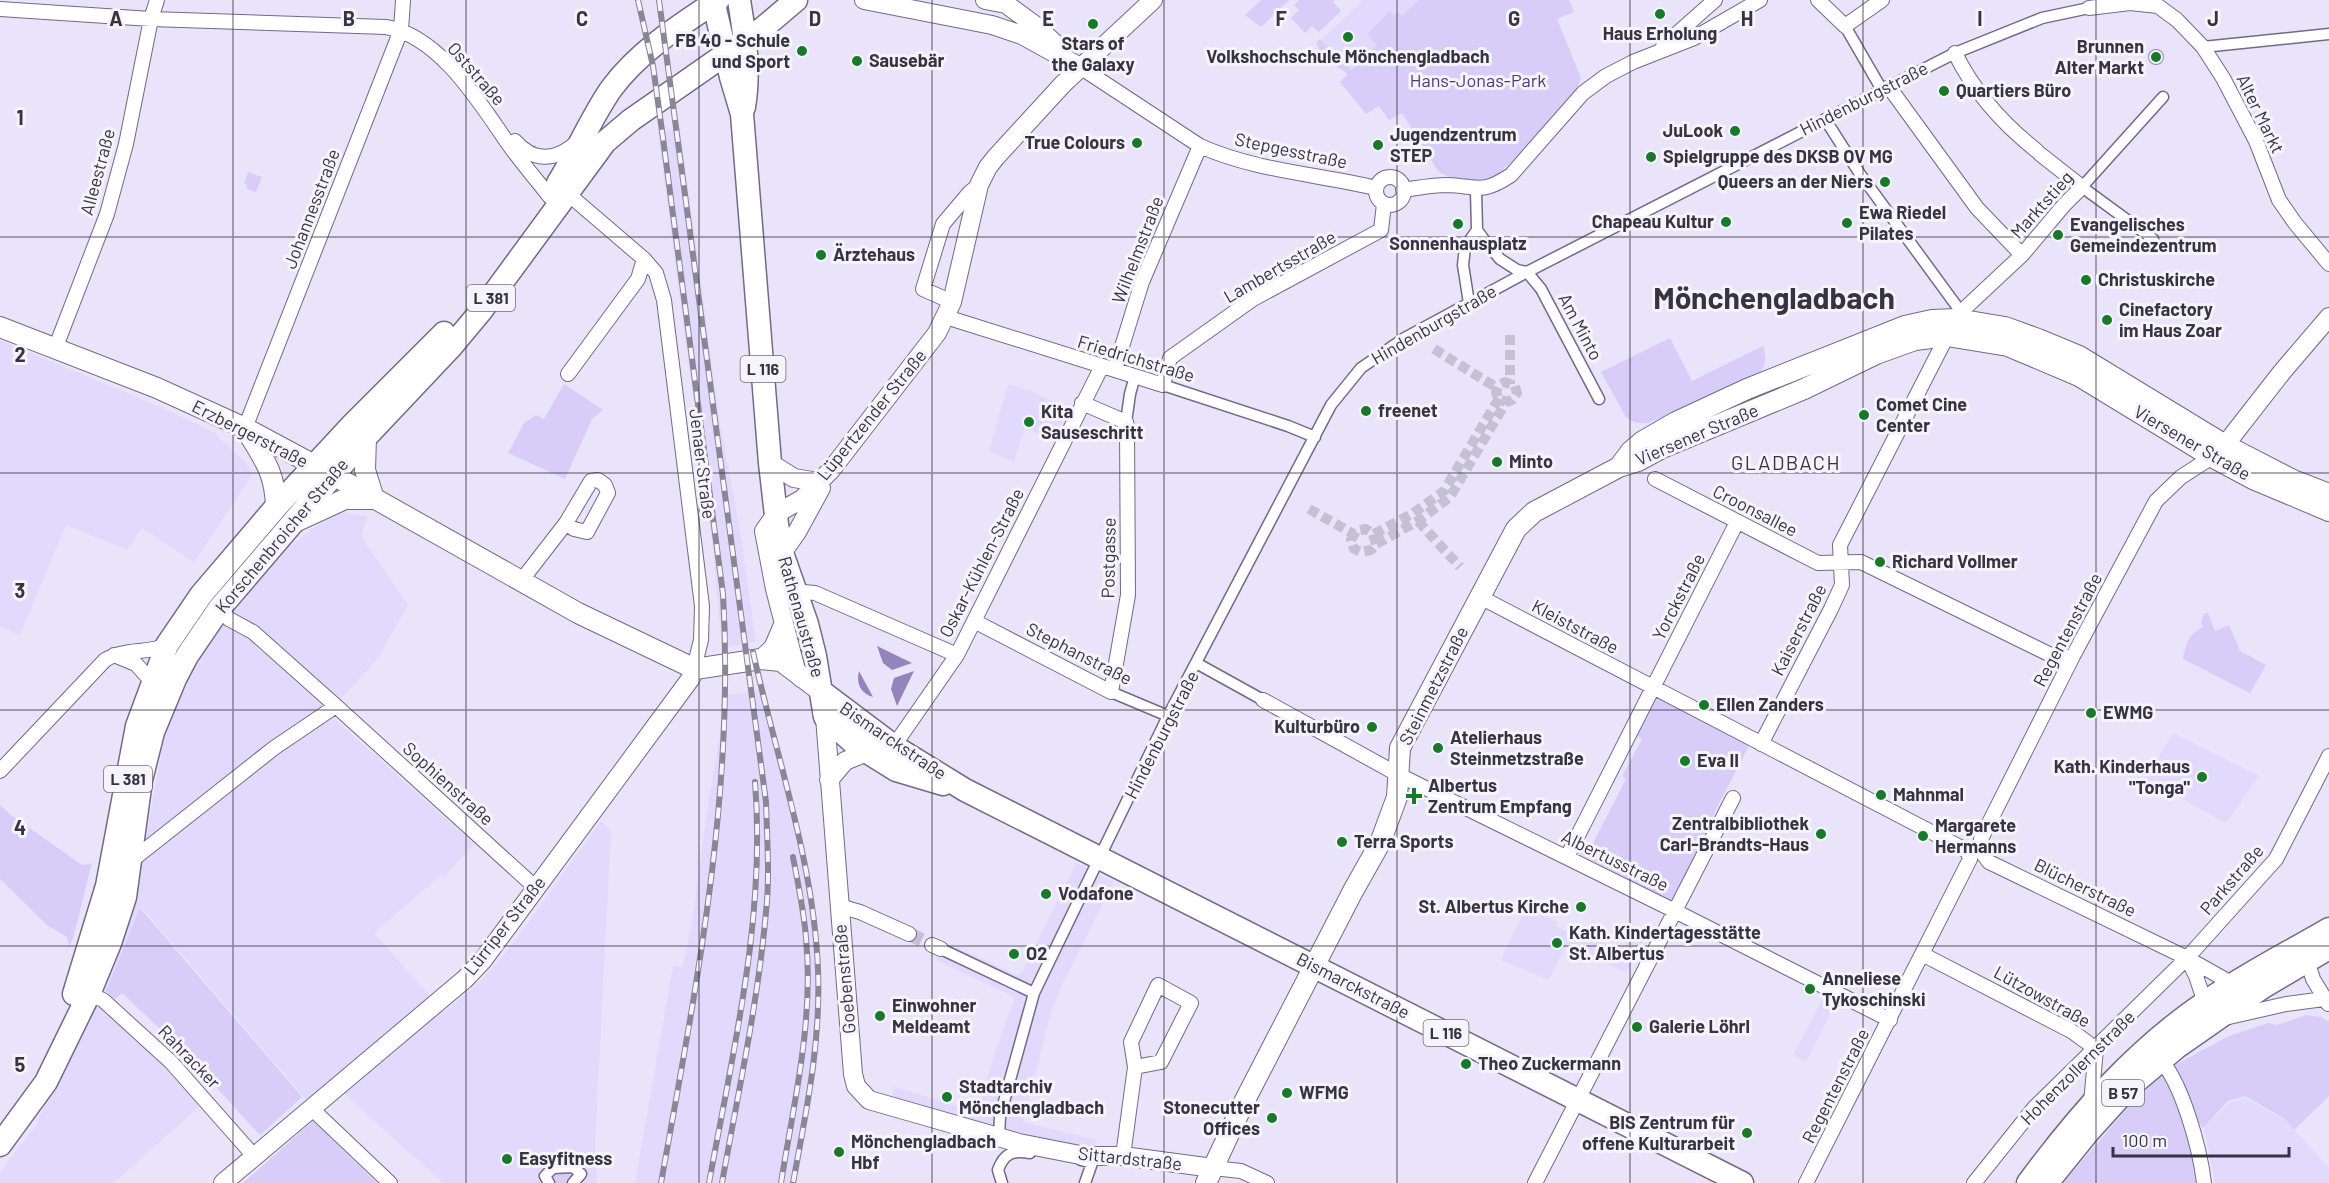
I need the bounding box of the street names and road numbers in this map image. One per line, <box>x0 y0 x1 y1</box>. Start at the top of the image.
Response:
street label: Oststraße <box>443 37 510 110</box>
street label: Hindenburgstraße <box>1796 56 1931 140</box>
street label: Alter Markt <box>2232 70 2289 157</box>
street label: Alleestraße <box>75 126 119 217</box>
street label: Stepgesstraße <box>1233 127 1349 173</box>
street label: Johannesstraße <box>278 146 344 272</box>
street label: Marktstieg <box>2005 166 2077 243</box>
street label: Wilhelmstraße <box>1106 193 1168 306</box>
street label: Lambertsstraße <box>1220 225 1339 307</box>
street label: Hindenburgstraße <box>1367 279 1500 369</box>
road number: L 381 <box>467 285 515 311</box>
street label: Am Minto <box>1554 289 1608 364</box>
street label: Friedrichstraße <box>1075 330 1198 386</box>
street label: Lüpertzender Straße <box>812 345 931 484</box>
road number: L 116 <box>740 356 786 382</box>
street label: Erzbergerstraße <box>189 394 312 472</box>
street label: Viersener Straße <box>1632 398 1761 470</box>
street label: Viersener Straße <box>2130 400 2255 484</box>
street label: Jenaer Straße <box>685 407 721 520</box>
street label: Korschenbroicher Straße <box>210 453 353 617</box>
street label: Croonsallee <box>1709 479 1801 541</box>
street label: Oskar-Kühlen-Straße <box>934 484 1028 641</box>
street label: Postgasse <box>1096 517 1120 599</box>
street label: Yorckstraße <box>1647 550 1709 644</box>
street label: Rathenaustraße <box>774 554 830 680</box>
street label: Regentenstraße <box>2028 569 2106 690</box>
street label: Kaiserstraße <box>1766 580 1831 679</box>
street label: Kleiststraße <box>1528 594 1623 658</box>
street label: Stephanstraße <box>1023 617 1136 689</box>
street label: Steinmetzstraße <box>1394 623 1472 748</box>
street label: Hindenburgstraße <box>1119 667 1203 802</box>
street label: Bismarckstraße <box>836 696 951 784</box>
street label: Sophienstraße <box>399 737 499 830</box>
road number: L 381 <box>104 766 152 792</box>
street label: Albertusstraße <box>1558 825 1673 895</box>
street label: Parkstraße <box>2195 840 2268 919</box>
street label: Blücherstraße <box>2031 853 2140 921</box>
street label: Lürriper Straße <box>459 871 550 979</box>
street label: Goebenstraße <box>828 923 860 1035</box>
street label: Bismarckstraße <box>1293 947 1414 1023</box>
street label: Lützowstraße <box>1990 961 2095 1032</box>
street label: Hohenzollernstraße <box>2015 1005 2139 1129</box>
street label: Rahracker <box>154 1020 226 1093</box>
road number: L 116 <box>1424 1020 1468 1046</box>
street label: Regentenstraße <box>1797 1025 1873 1146</box>
road number: B 57 <box>2102 1080 2144 1106</box>
street label: Sittardstraße <box>1077 1142 1183 1174</box>

